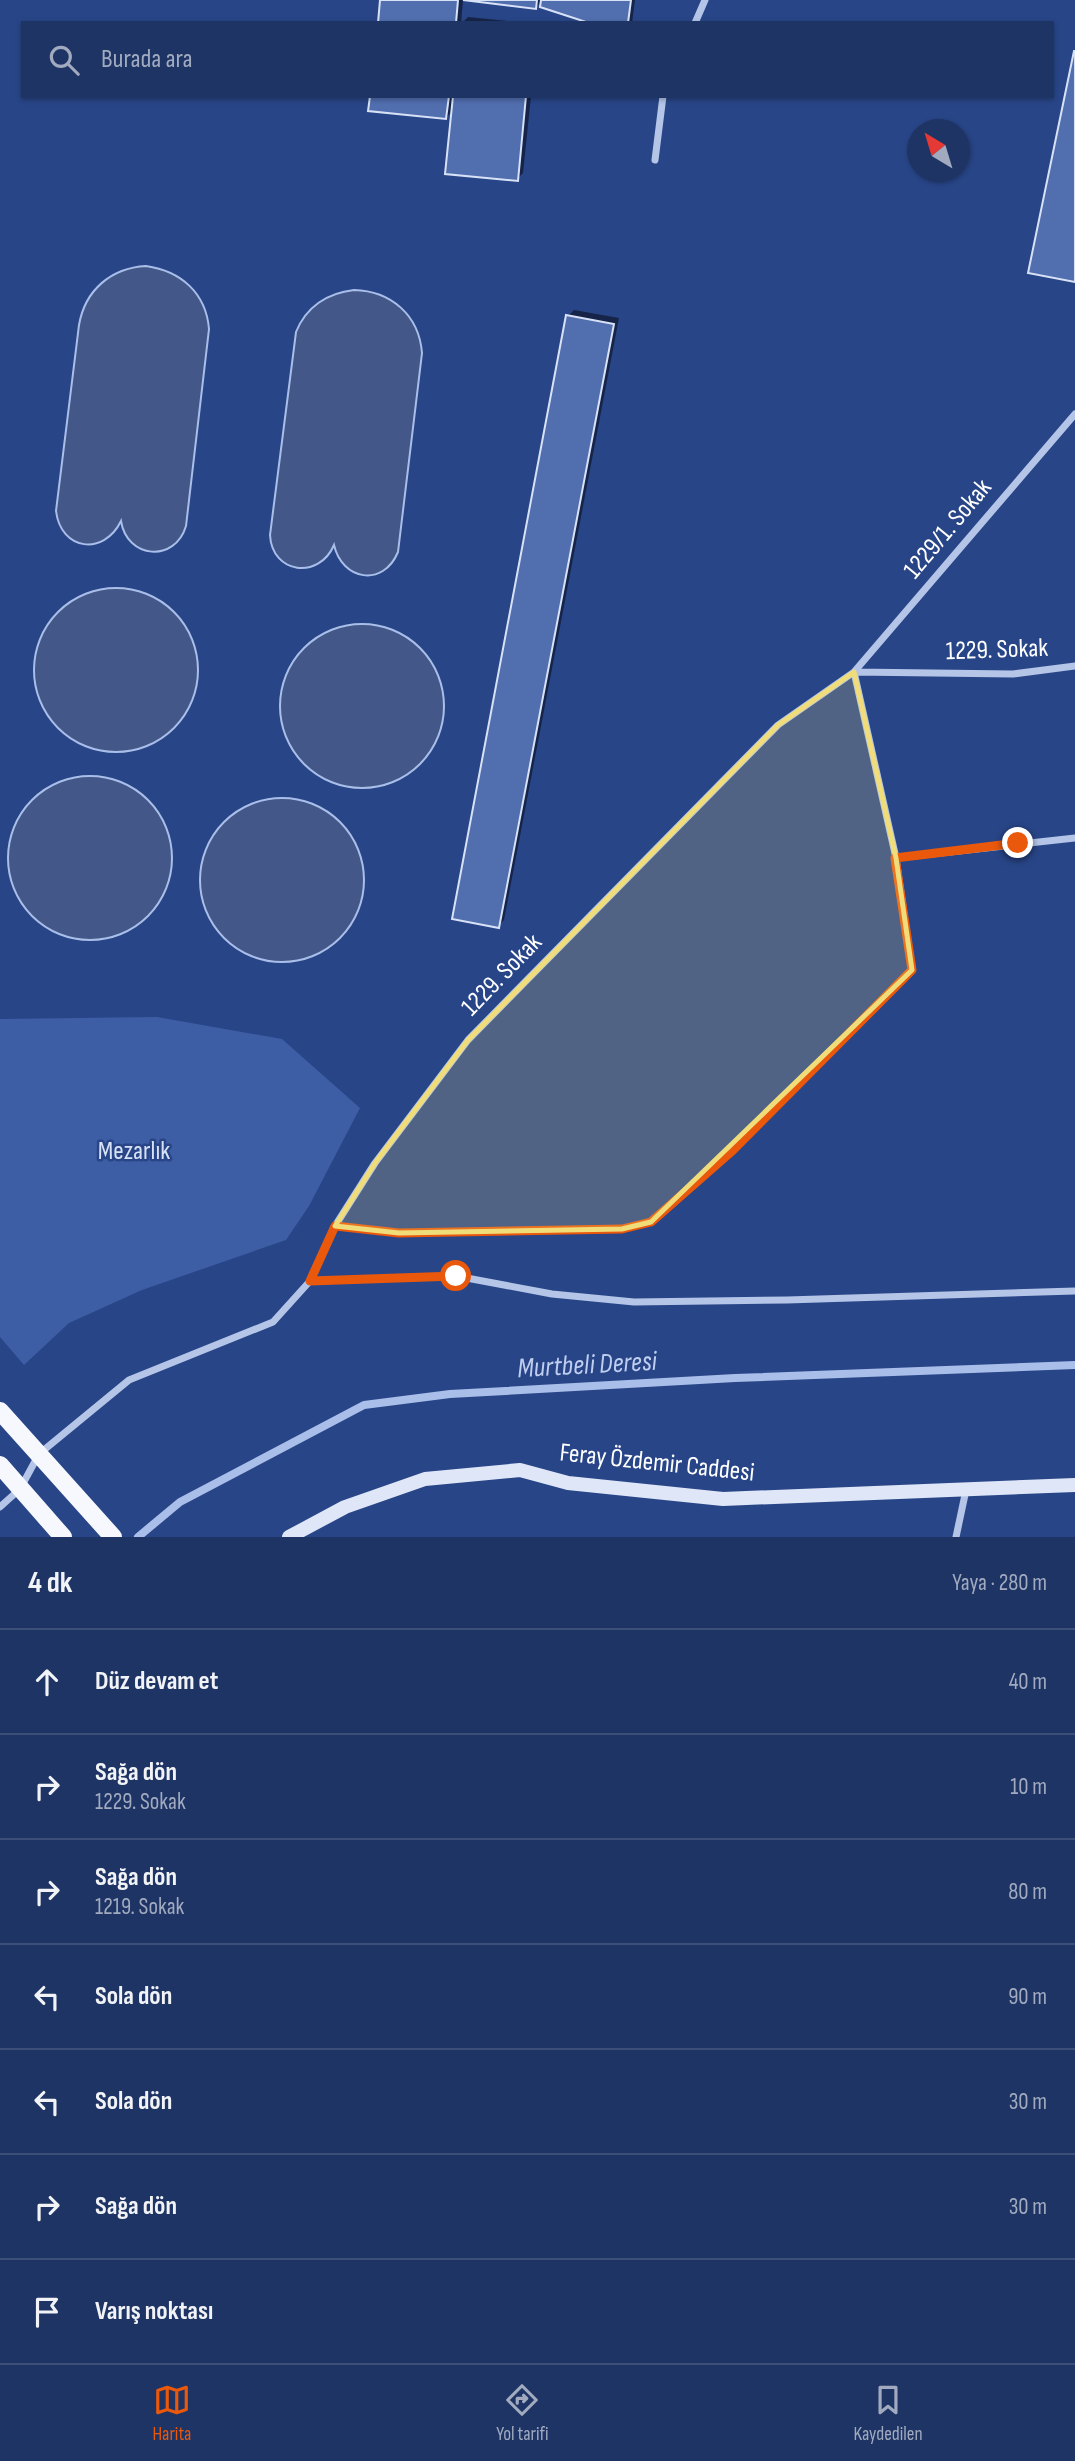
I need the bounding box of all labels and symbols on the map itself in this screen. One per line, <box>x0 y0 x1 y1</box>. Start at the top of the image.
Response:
north arrow <box>907 119 970 182</box>
street label: 1229/1. Sokak <box>897 473 999 585</box>
street label: 1229. Sokak <box>945 633 1049 667</box>
route end <box>1002 827 1033 858</box>
street label: 1229. Sokak <box>455 927 549 1023</box>
park label: Mezarlık <box>98 1136 170 1167</box>
route start <box>440 1260 471 1291</box>
water label: Murtbeli Deresi <box>516 1345 658 1385</box>
street label: Feray Özdemir Caddesi <box>558 1437 756 1489</box>

